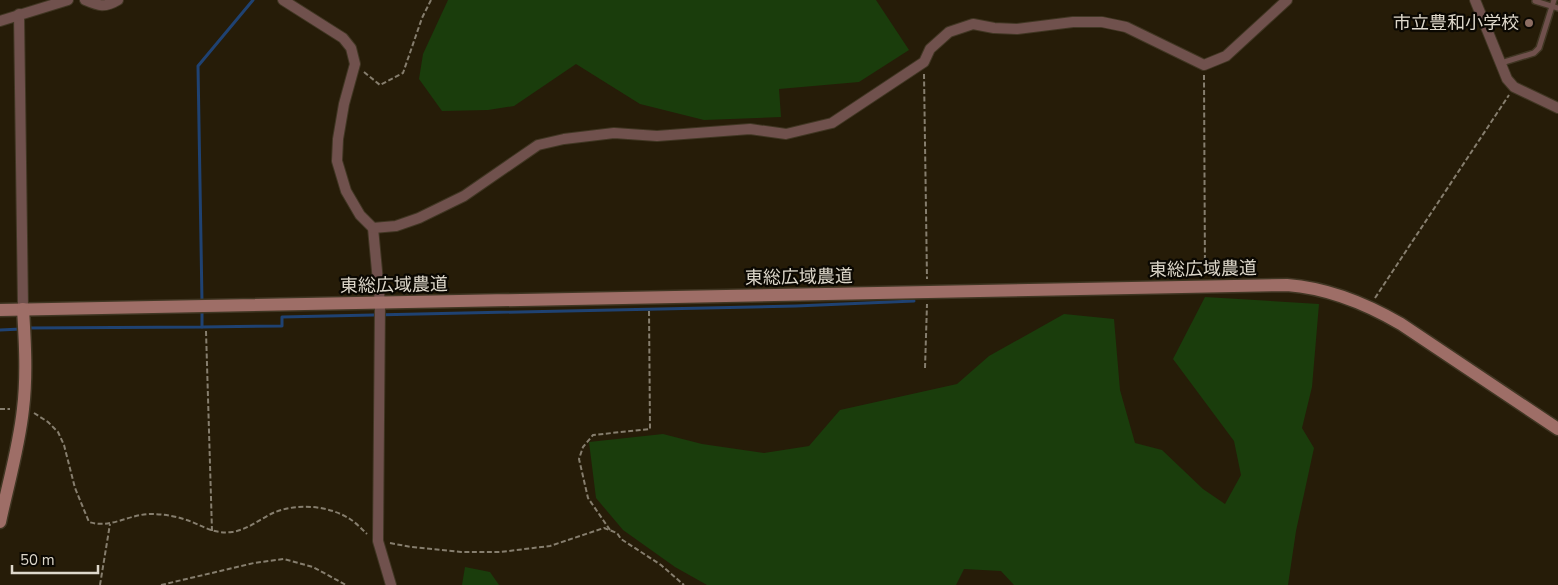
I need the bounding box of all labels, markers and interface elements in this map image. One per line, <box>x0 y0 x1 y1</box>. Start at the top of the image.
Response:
place label: 市立豊和小学校 <box>1393 11 1519 35</box>
marker: 市立豊和小学校 <box>1523 17 1535 29</box>
street label: 東総広域農道 <box>1149 256 1257 282</box>
street label: 東総広域農道 <box>745 264 853 290</box>
street label: 東総広域農道 <box>340 272 448 298</box>
scale bar <box>12 542 99 574</box>
text: 50 m <box>20 550 55 570</box>

